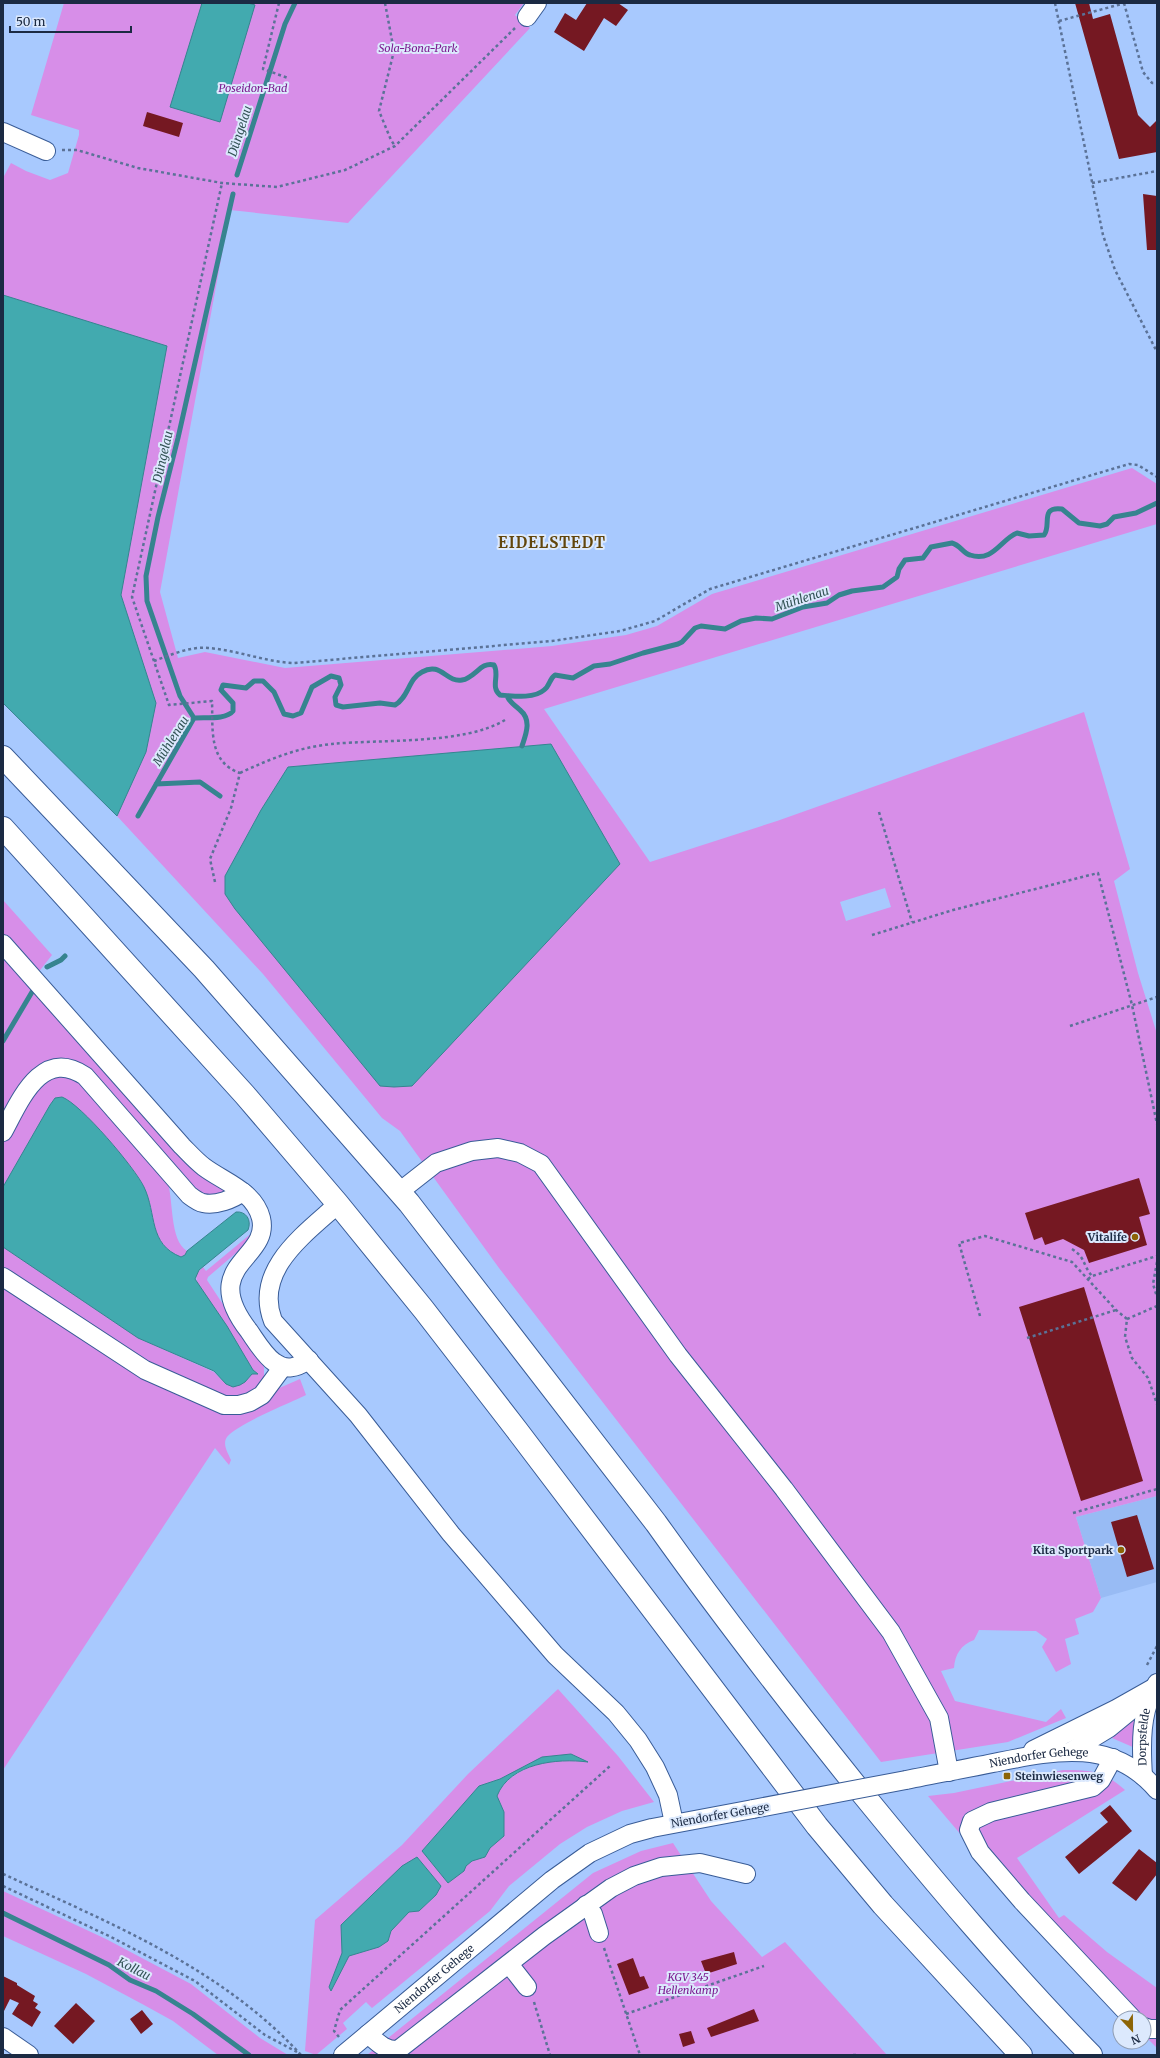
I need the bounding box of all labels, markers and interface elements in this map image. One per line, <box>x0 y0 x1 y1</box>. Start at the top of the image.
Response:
scale bar <box>10 8 131 34</box>
text: 50 m <box>16 14 45 29</box>
park label: Sola-Bona-Park <box>378 41 458 55</box>
park label: Poseidon-Bad <box>218 81 288 95</box>
water label: Düngelau <box>224 103 255 159</box>
water label: Düngelau <box>149 430 176 485</box>
district label: EIDELSTEDT <box>498 533 606 552</box>
water label: Mühlenau <box>772 583 831 615</box>
water label: Mühlenau <box>149 713 192 769</box>
place label: Vitalife <box>1087 1230 1127 1244</box>
marker: Vitalife <box>1130 1232 1140 1242</box>
place label: Kita Sportpark <box>1033 1543 1114 1557</box>
marker: Kita Sportpark <box>1116 1545 1126 1555</box>
street label: Dorpsfelde <box>1135 1707 1153 1766</box>
street label: Niendorfer Gehege <box>988 1745 1089 1771</box>
place label: Steinwiesenweg <box>1015 1769 1103 1783</box>
marker: Steinwiesenweg <box>1002 1771 1012 1781</box>
street label: Niendorfer Gehege <box>670 1799 770 1831</box>
street label: Niendorfer Gehege <box>392 1941 477 2016</box>
water label: Kollau <box>114 1953 153 1983</box>
park label: KGV 345 Hellenkamp <box>657 1970 718 1997</box>
north arrow <box>1112 2010 1152 2050</box>
text: N <box>1129 2031 1142 2048</box>

